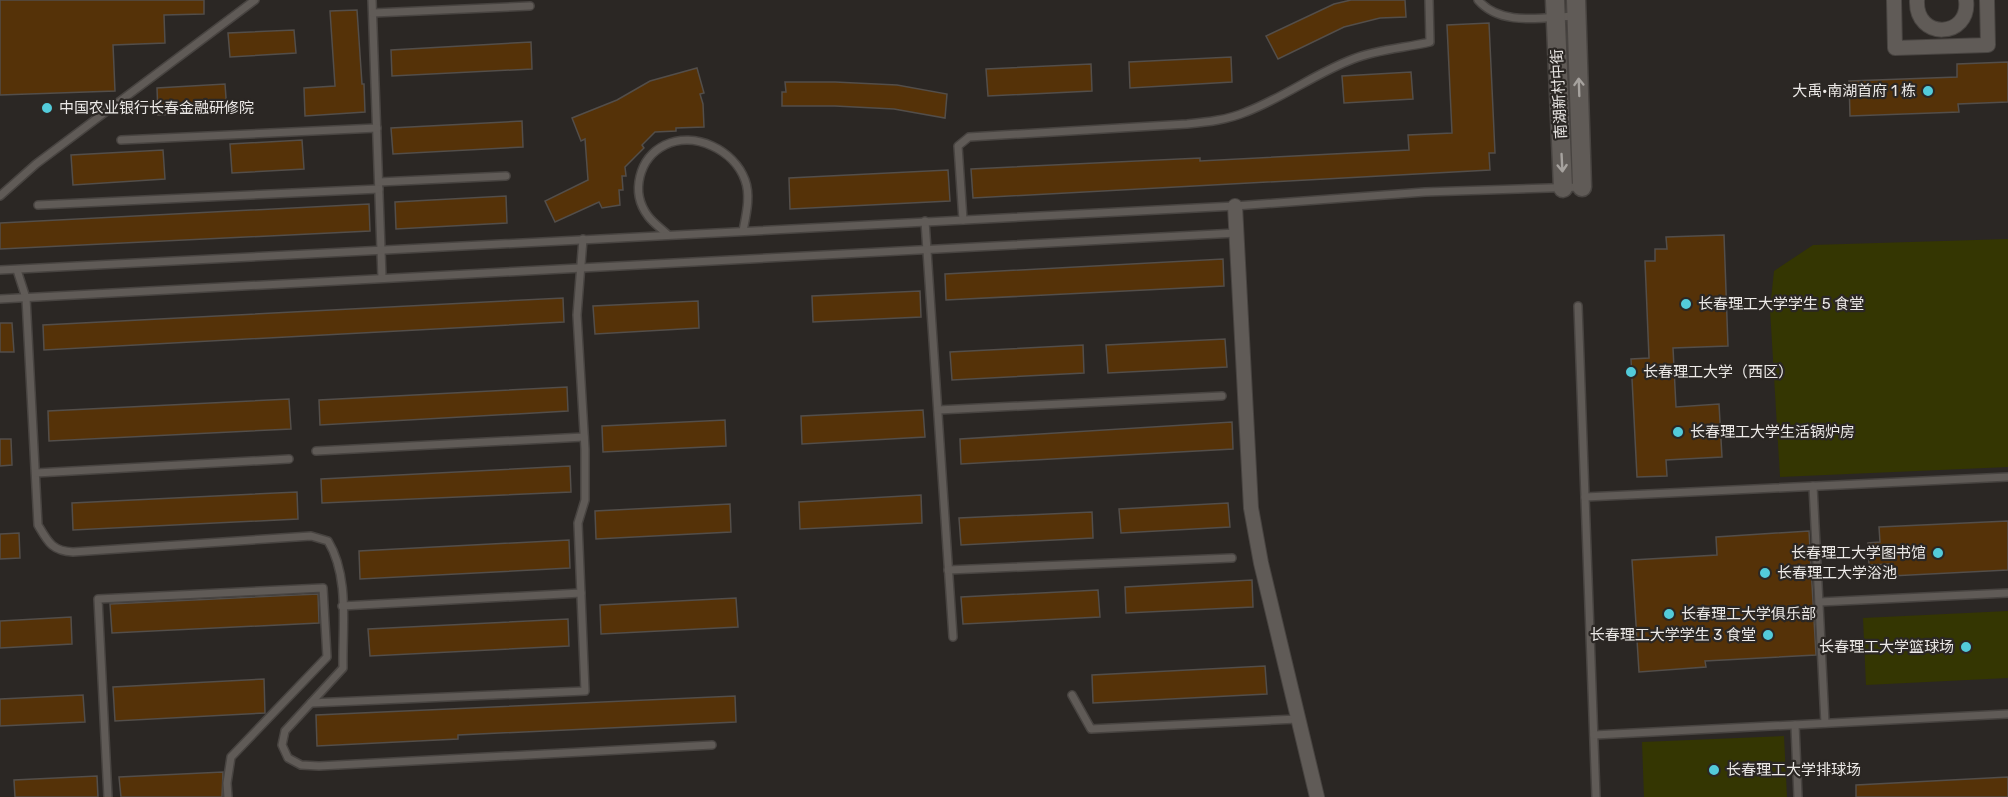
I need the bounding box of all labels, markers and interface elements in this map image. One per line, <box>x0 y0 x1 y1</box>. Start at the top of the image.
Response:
street label: 南湖新村中街 <box>1548 49 1570 139</box>
one-way arrow <box>1573 77 1584 97</box>
place label: 大禹·南湖首府 1 栋 <box>1792 82 1916 100</box>
marker: 大禹·南湖首府 1 栋 <box>1921 84 1935 98</box>
place label: 中国农业银行长春金融研修院 <box>59 99 254 117</box>
marker: 中国农业银行长春金融研修院 <box>40 101 54 115</box>
one-way arrow <box>1556 153 1567 173</box>
place label: 长春理工大学学生 5 食堂 <box>1698 295 1864 313</box>
marker: 长春理工大学学生 5 食堂 <box>1679 297 1693 311</box>
place label: 长春理工大学（西区） <box>1643 363 1793 381</box>
marker: 长春理工大学（西区） <box>1624 365 1638 379</box>
place label: 长春理工大学生活锅炉房 <box>1690 423 1855 441</box>
marker: 长春理工大学生活锅炉房 <box>1671 425 1685 439</box>
place label: 长春理工大学图书馆 <box>1791 544 1926 562</box>
marker: 长春理工大学图书馆 <box>1931 546 1945 560</box>
place label: 长春理工大学浴池 <box>1777 564 1897 582</box>
marker: 长春理工大学浴池 <box>1758 566 1772 580</box>
place label: 长春理工大学俱乐部 <box>1681 605 1816 623</box>
marker: 长春理工大学俱乐部 <box>1662 607 1676 621</box>
place label: 长春理工大学学生 3 食堂 <box>1590 626 1756 644</box>
marker: 长春理工大学学生 3 食堂 <box>1761 628 1775 642</box>
place label: 长春理工大学篮球场 <box>1819 638 1954 656</box>
marker: 长春理工大学篮球场 <box>1959 640 1973 654</box>
place label: 长春理工大学排球场 <box>1726 761 1861 779</box>
marker: 长春理工大学排球场 <box>1707 763 1721 777</box>

